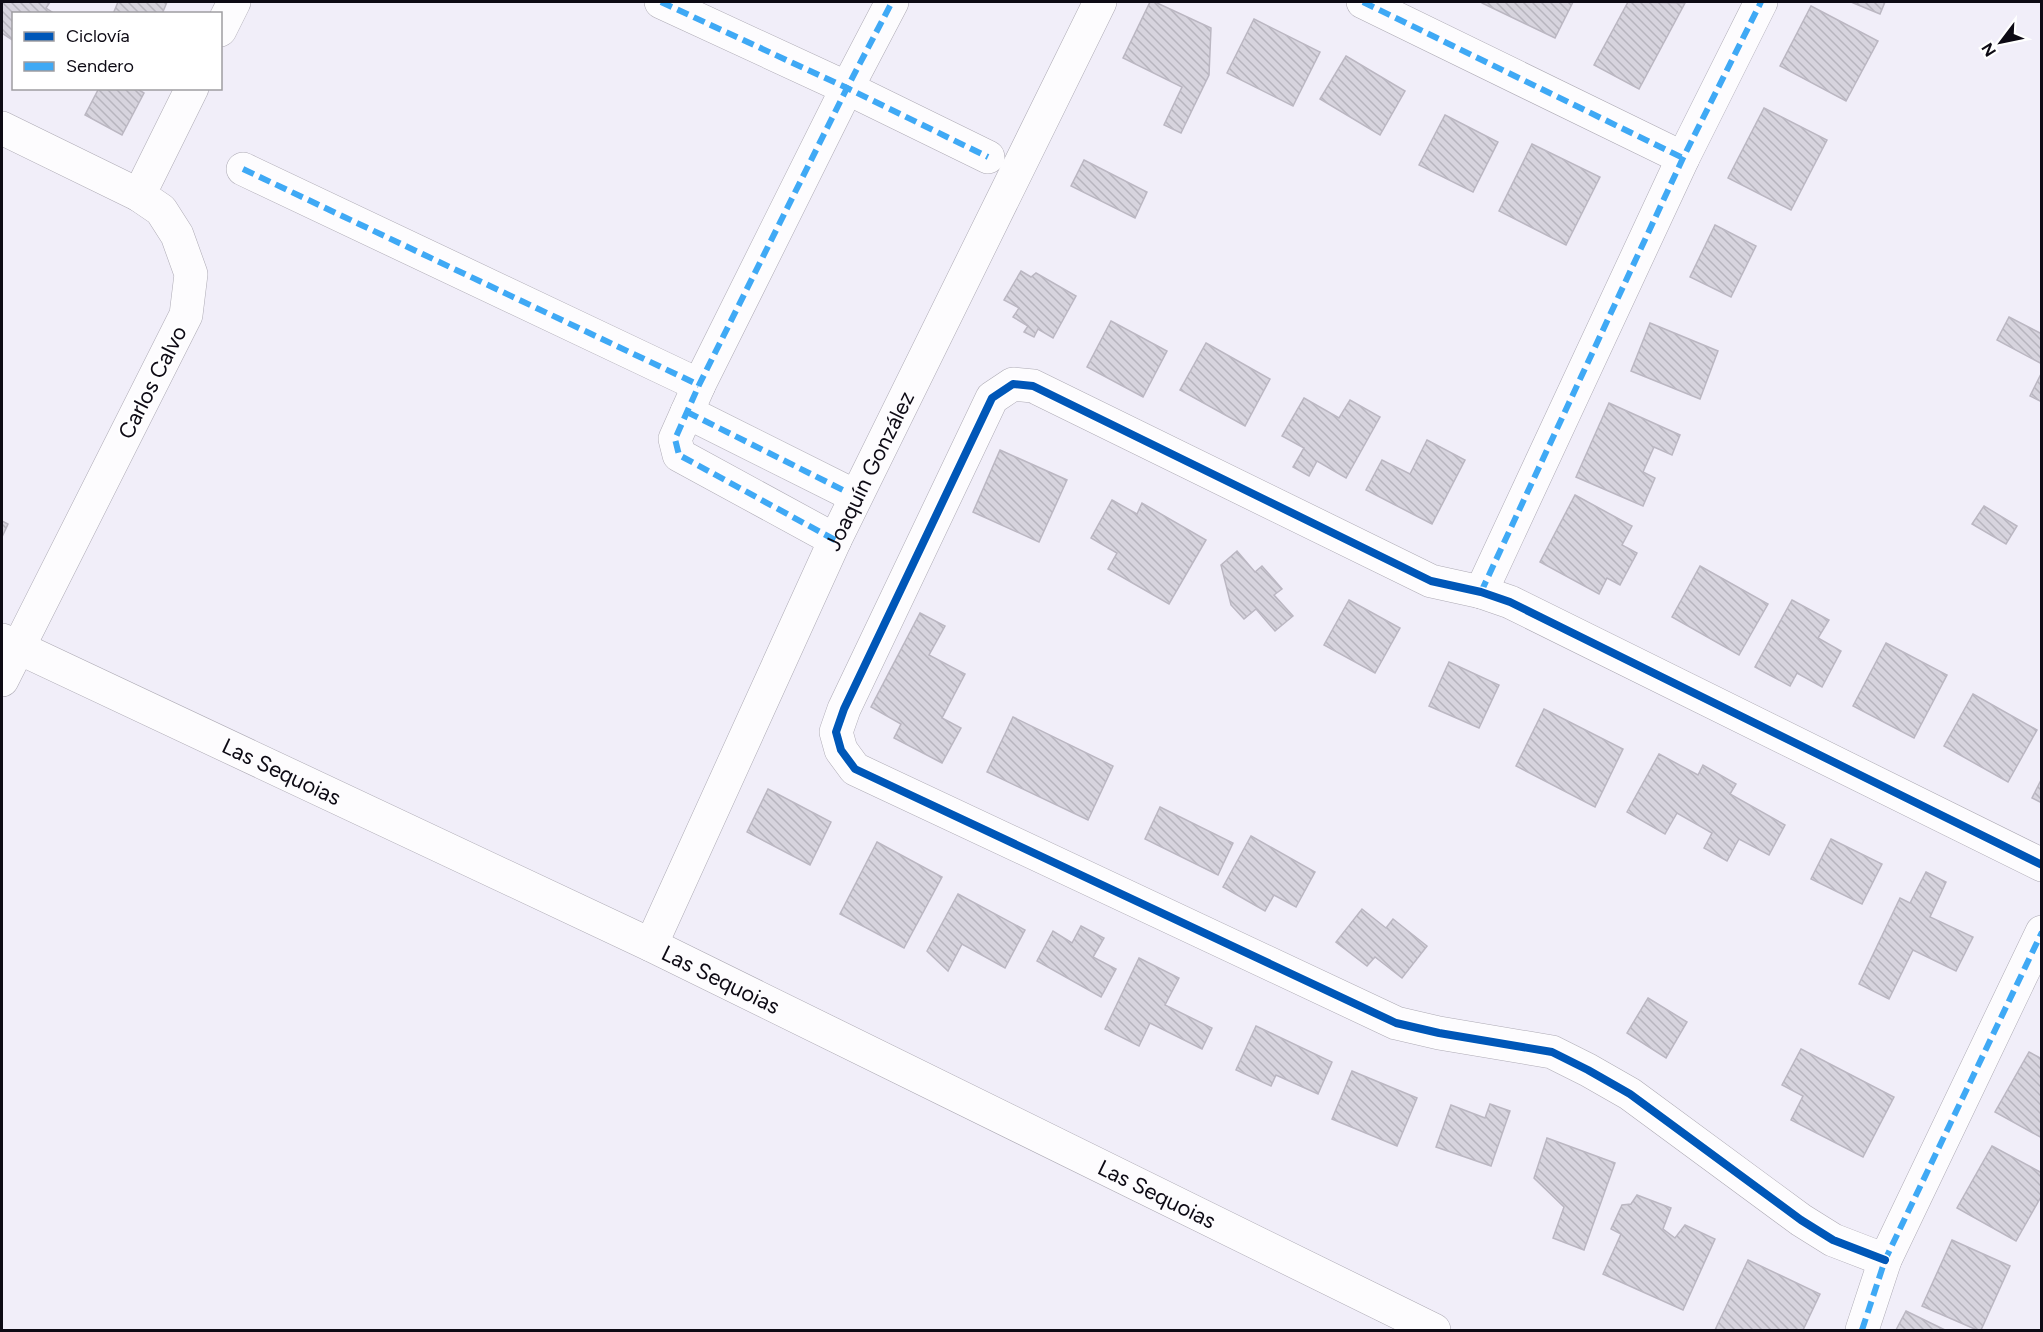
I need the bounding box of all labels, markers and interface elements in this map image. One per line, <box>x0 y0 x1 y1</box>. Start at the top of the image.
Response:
legend <box>12 12 222 90</box>
north arrow <box>1971 12 2031 72</box>
text: Ciclovía <box>66 25 130 47</box>
text: N <box>1977 39 2000 60</box>
text: Sendero <box>66 55 134 77</box>
street label: Carlos Calvo <box>112 321 193 443</box>
street label: Joaquín González <box>819 387 920 555</box>
street label: Las Sequoias <box>218 732 345 811</box>
street label: Las Sequoias <box>657 939 784 1020</box>
street label: Las Sequoias <box>1093 1154 1220 1235</box>

